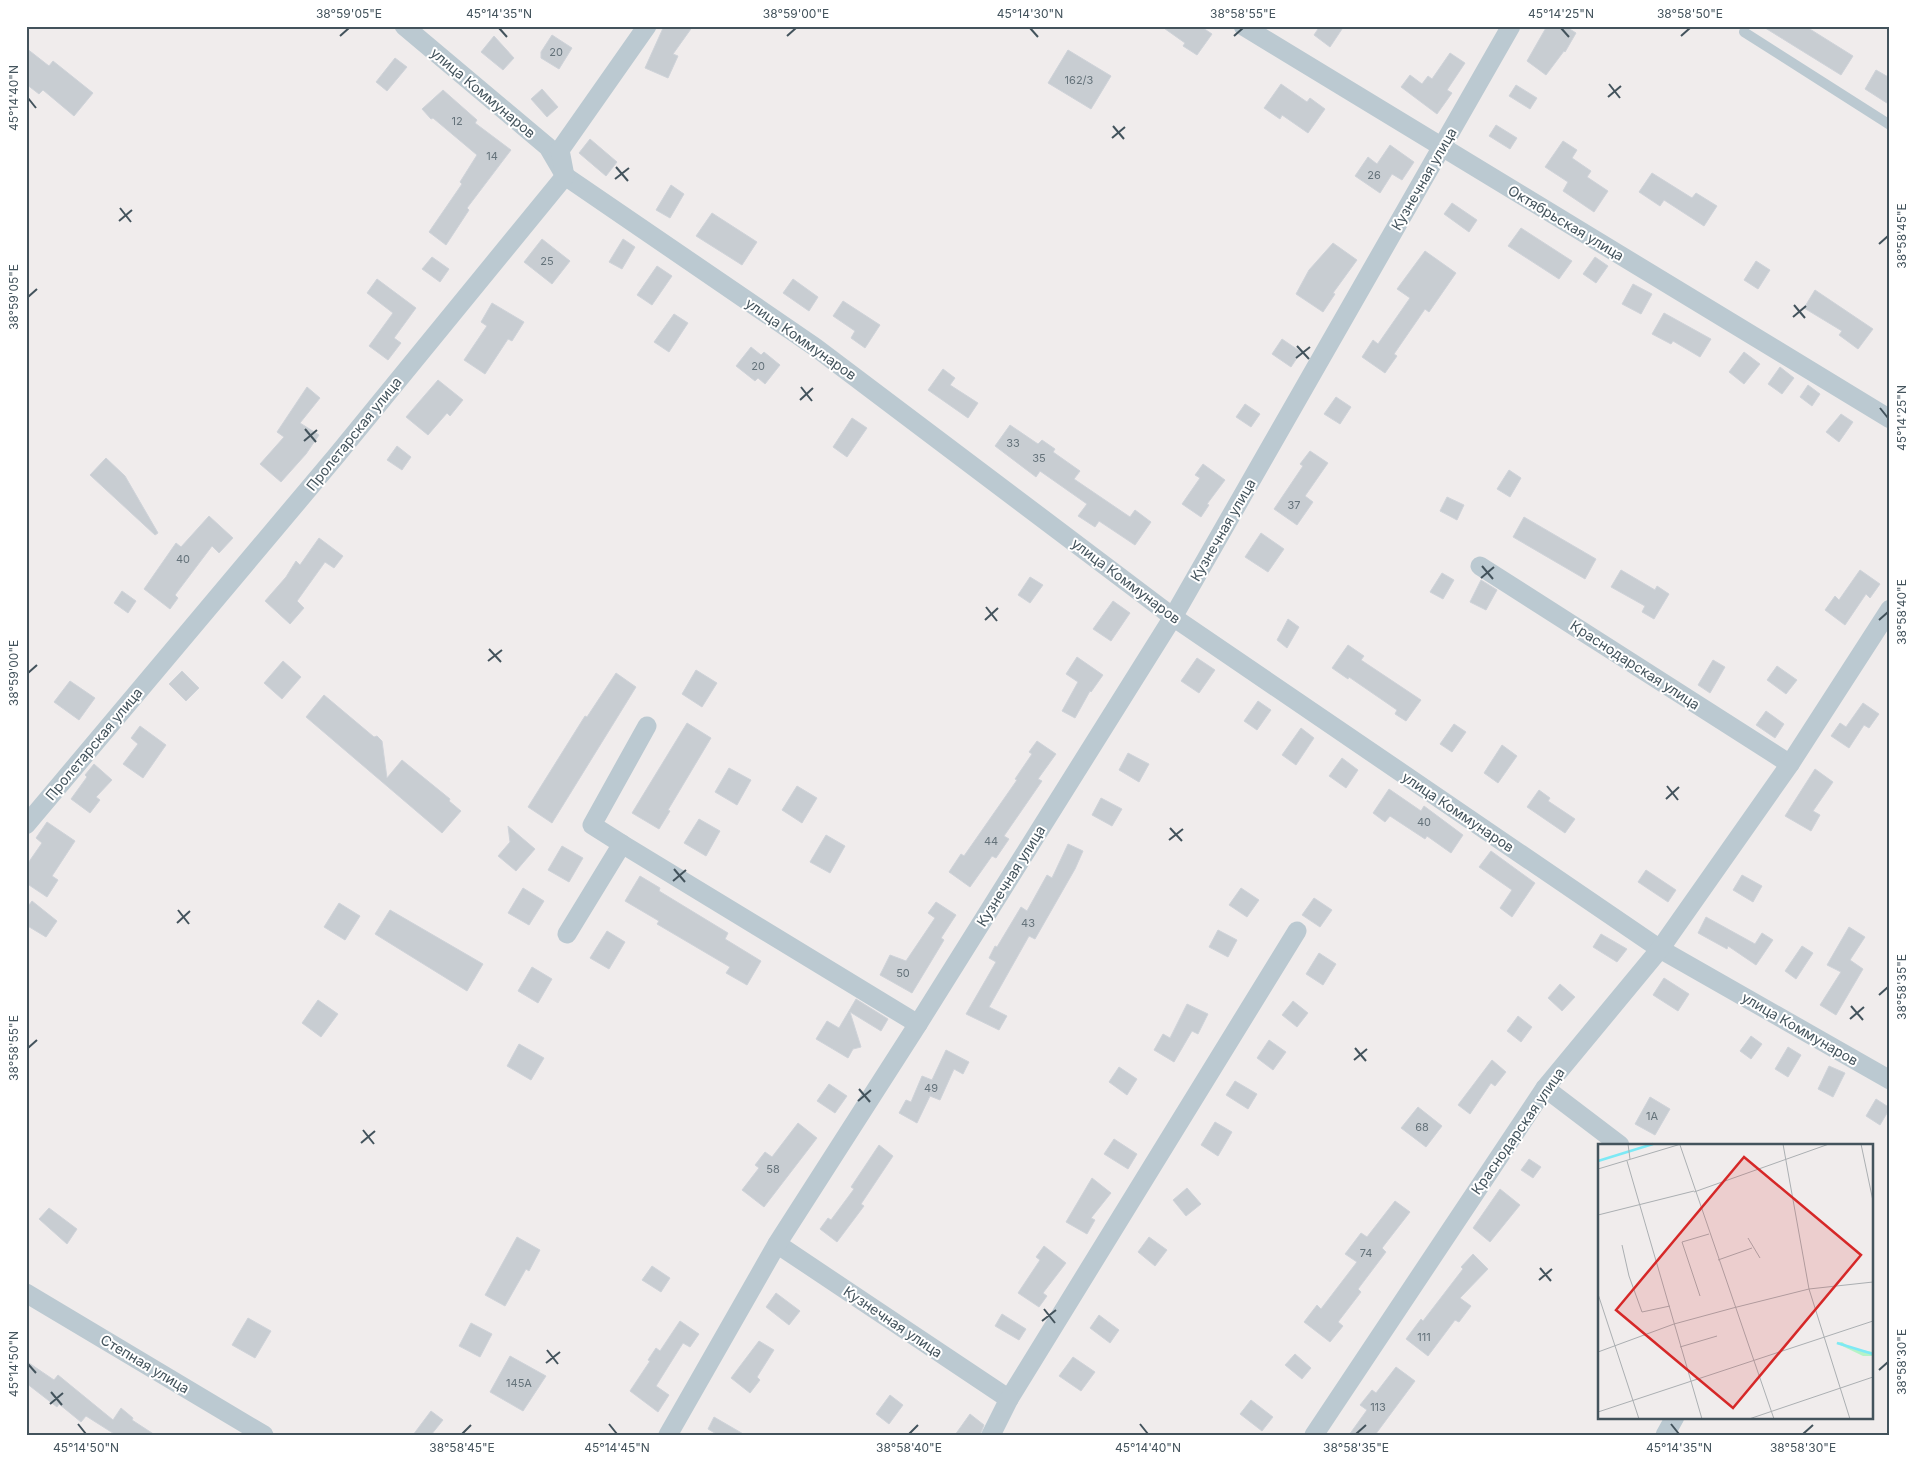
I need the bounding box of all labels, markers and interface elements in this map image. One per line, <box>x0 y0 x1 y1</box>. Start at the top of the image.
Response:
text: 38°59'05"E <box>316 6 382 21</box>
text: 45°14'35"N <box>466 6 532 21</box>
text: 38°59'00"E <box>763 6 829 21</box>
text: 45°14'30"N <box>997 6 1063 21</box>
text: 38°58'55"E <box>1210 6 1276 21</box>
text: 45°14'25"N <box>1528 6 1594 21</box>
text: 38°58'50"E <box>1657 6 1723 21</box>
street label: улица Коммунаров <box>428 44 539 141</box>
house number: 20 <box>549 45 563 59</box>
text: 45°14'40"N <box>6 65 21 131</box>
house number: 162/3 <box>1065 73 1094 87</box>
house number: 12 <box>451 114 463 128</box>
street label: Кузнечная улица <box>1387 124 1460 233</box>
house number: 14 <box>486 149 498 163</box>
house number: 26 <box>1367 168 1381 182</box>
street label: Октябрьская улица <box>1505 181 1627 264</box>
text: 38°58'45"E <box>1894 203 1909 269</box>
house number: 25 <box>540 254 554 268</box>
text: 38°59'05"E <box>6 264 21 330</box>
street label: улица Коммунаров <box>743 294 860 383</box>
house number: 20 <box>751 359 765 373</box>
street label: Пролетарская улица <box>302 373 405 494</box>
text: 45°14'25"N <box>1894 385 1909 451</box>
house number: 33 <box>1006 436 1020 450</box>
house number: 35 <box>1032 451 1046 465</box>
street label: Кузнечная улица <box>1186 475 1259 584</box>
house number: 37 <box>1287 498 1301 512</box>
street label: улица Коммунаров <box>1069 534 1184 627</box>
house number: 40 <box>176 552 190 566</box>
text: 38°58'40"E <box>1894 579 1909 645</box>
street label: Краснодарская улица <box>1567 616 1703 713</box>
text: 38°59'00"E <box>6 640 21 706</box>
street label: Пролетарская улица <box>42 684 146 803</box>
street label: улица Коммунаров <box>1399 768 1518 855</box>
house number: 40 <box>1417 815 1431 829</box>
street label: Кузнечная улица <box>973 822 1048 929</box>
house number: 44 <box>984 834 998 848</box>
house number: 43 <box>1021 916 1035 930</box>
text: 38°58'35"E <box>1894 954 1909 1020</box>
house number: 50 <box>896 966 910 980</box>
street label: улица Коммунаров <box>1739 988 1861 1069</box>
text: 38°58'55"E <box>6 1015 21 1081</box>
street label: Краснодарская улица <box>1467 1064 1568 1197</box>
house number: 49 <box>924 1081 938 1095</box>
house number: 1А <box>1646 1109 1658 1123</box>
house number: 68 <box>1415 1120 1429 1134</box>
inset map <box>1598 1144 1874 1418</box>
house number: 58 <box>766 1162 780 1176</box>
house number: 74 <box>1360 1246 1372 1260</box>
street label: Кузнечная улица <box>841 1282 946 1361</box>
text: 38°58'30"E <box>1894 1329 1909 1395</box>
street label: Степная улица <box>98 1330 193 1397</box>
house number: 111 <box>1417 1330 1431 1344</box>
text: 45°14'50"N <box>6 1331 21 1397</box>
house number: 145А <box>506 1376 532 1390</box>
house number: 113 <box>1370 1400 1386 1414</box>
text: 45°14'50"N <box>53 1440 119 1455</box>
text: 38°58'45"E <box>429 1440 495 1455</box>
text: 45°14'45"N <box>584 1440 650 1455</box>
text: 38°58'40"E <box>876 1440 942 1455</box>
text: 45°14'40"N <box>1115 1440 1181 1455</box>
text: 38°58'35"E <box>1323 1440 1389 1455</box>
text: 45°14'35"N <box>1646 1440 1712 1455</box>
text: 38°58'30"E <box>1770 1440 1836 1455</box>

